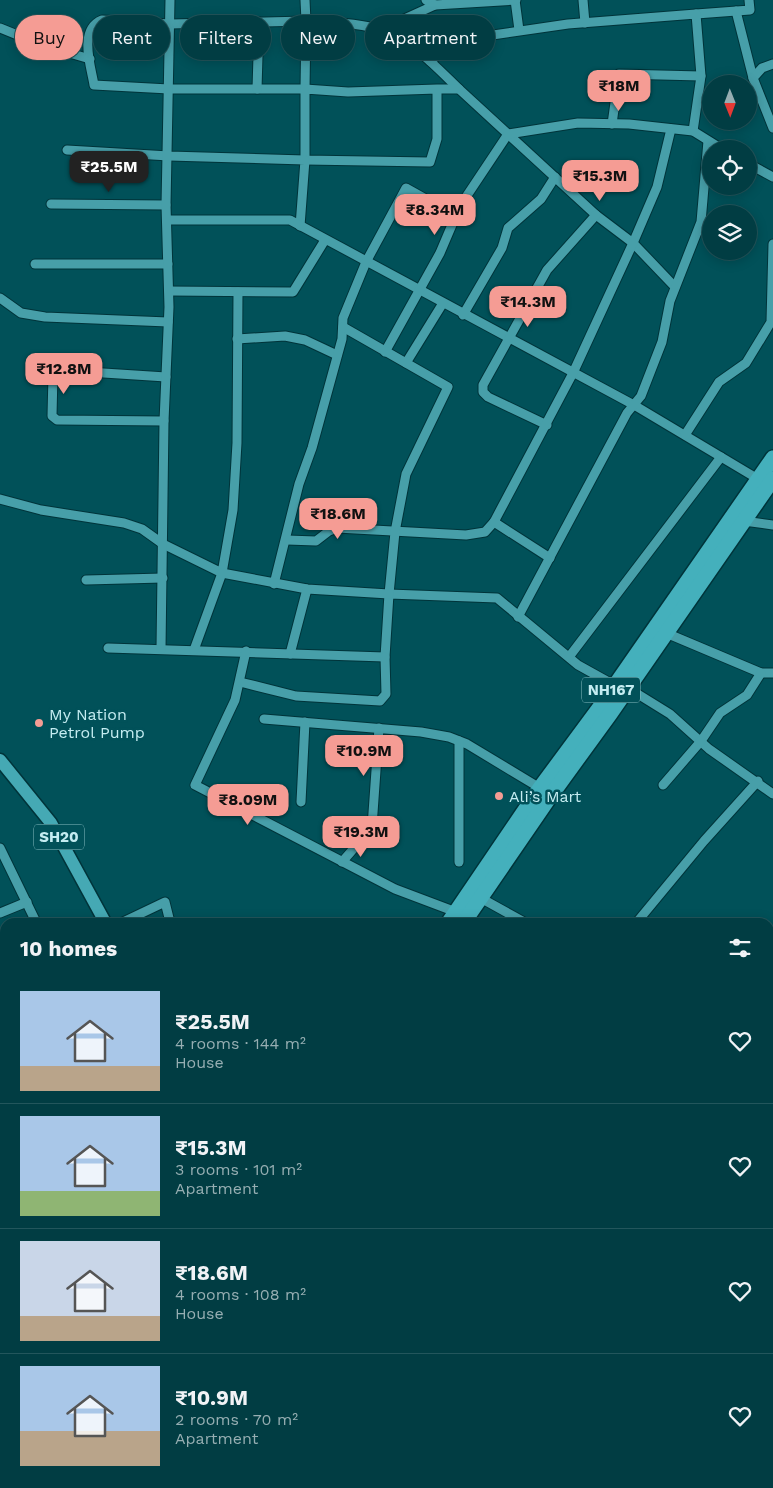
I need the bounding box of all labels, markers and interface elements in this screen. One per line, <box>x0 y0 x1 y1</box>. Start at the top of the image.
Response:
chip: Buy <box>15 15 83 60</box>
chip: Rent <box>93 15 170 60</box>
chip: Filters <box>180 15 271 60</box>
chip: New <box>281 15 355 60</box>
chip: Apartment <box>365 15 495 60</box>
pin: ₹18M <box>589 70 649 112</box>
north arrow <box>702 75 758 130</box>
map controls <box>702 75 757 260</box>
text: ₹18M <box>598 76 640 95</box>
button: locate <box>702 140 757 195</box>
pin: ₹25.5M <box>68 150 150 193</box>
text: ₹25.5M <box>80 157 138 176</box>
pin: ₹15.3M <box>559 160 641 202</box>
text: ₹15.3M <box>573 166 627 185</box>
pin: ₹8.34M <box>394 194 476 236</box>
text: ₹8.34M <box>406 200 464 219</box>
button: layers <box>702 205 757 260</box>
pin: ₹14.3M <box>487 286 569 328</box>
text: ₹14.3M <box>500 292 556 311</box>
pin: ₹12.8M <box>23 352 105 395</box>
text: ₹12.8M <box>36 359 92 378</box>
pin: ₹18.6M <box>297 498 379 540</box>
text: ₹18.6M <box>310 504 366 523</box>
road number: NH167 <box>582 678 640 702</box>
place label: My Nation Petrol Pump <box>49 705 145 742</box>
marker: My Nation Petrol Pump <box>33 717 45 729</box>
pin: ₹10.9M <box>323 734 405 777</box>
text: ₹10.9M <box>336 741 392 760</box>
pin: ₹8.09M <box>207 784 289 826</box>
place label: Ali’s Mart <box>509 787 582 806</box>
text: ₹8.09M <box>219 790 277 809</box>
marker: Ali’s Mart <box>493 790 505 802</box>
pin: ₹19.3M <box>320 816 402 858</box>
text: ₹19.3M <box>334 822 388 841</box>
road number: SH20 <box>34 824 84 850</box>
icon: filters <box>726 934 754 962</box>
text: 10 homes <box>20 936 117 961</box>
text: ₹25.5M <box>175 1009 250 1034</box>
icon: home <box>60 1011 120 1071</box>
icon: heart <box>726 1027 754 1055</box>
text: 4 rooms · 144 m² <box>175 1034 306 1053</box>
text: House <box>175 1053 224 1072</box>
text: ₹15.3M <box>175 1135 247 1160</box>
icon: home <box>60 1136 120 1196</box>
icon: heart <box>726 1152 754 1180</box>
text: 3 rooms · 101 m² <box>175 1160 302 1179</box>
text: Apartment <box>175 1179 258 1198</box>
text: ₹18.6M <box>175 1260 248 1285</box>
icon: home <box>60 1261 120 1321</box>
icon: heart <box>726 1277 754 1305</box>
text: 4 rooms · 108 m² <box>175 1285 306 1304</box>
text: House <box>175 1304 224 1323</box>
text: ₹10.9M <box>175 1385 248 1410</box>
icon: home <box>60 1386 120 1446</box>
icon: heart <box>726 1402 754 1430</box>
text: 2 rooms · 70 m² <box>175 1410 298 1429</box>
text: Apartment <box>175 1429 258 1448</box>

